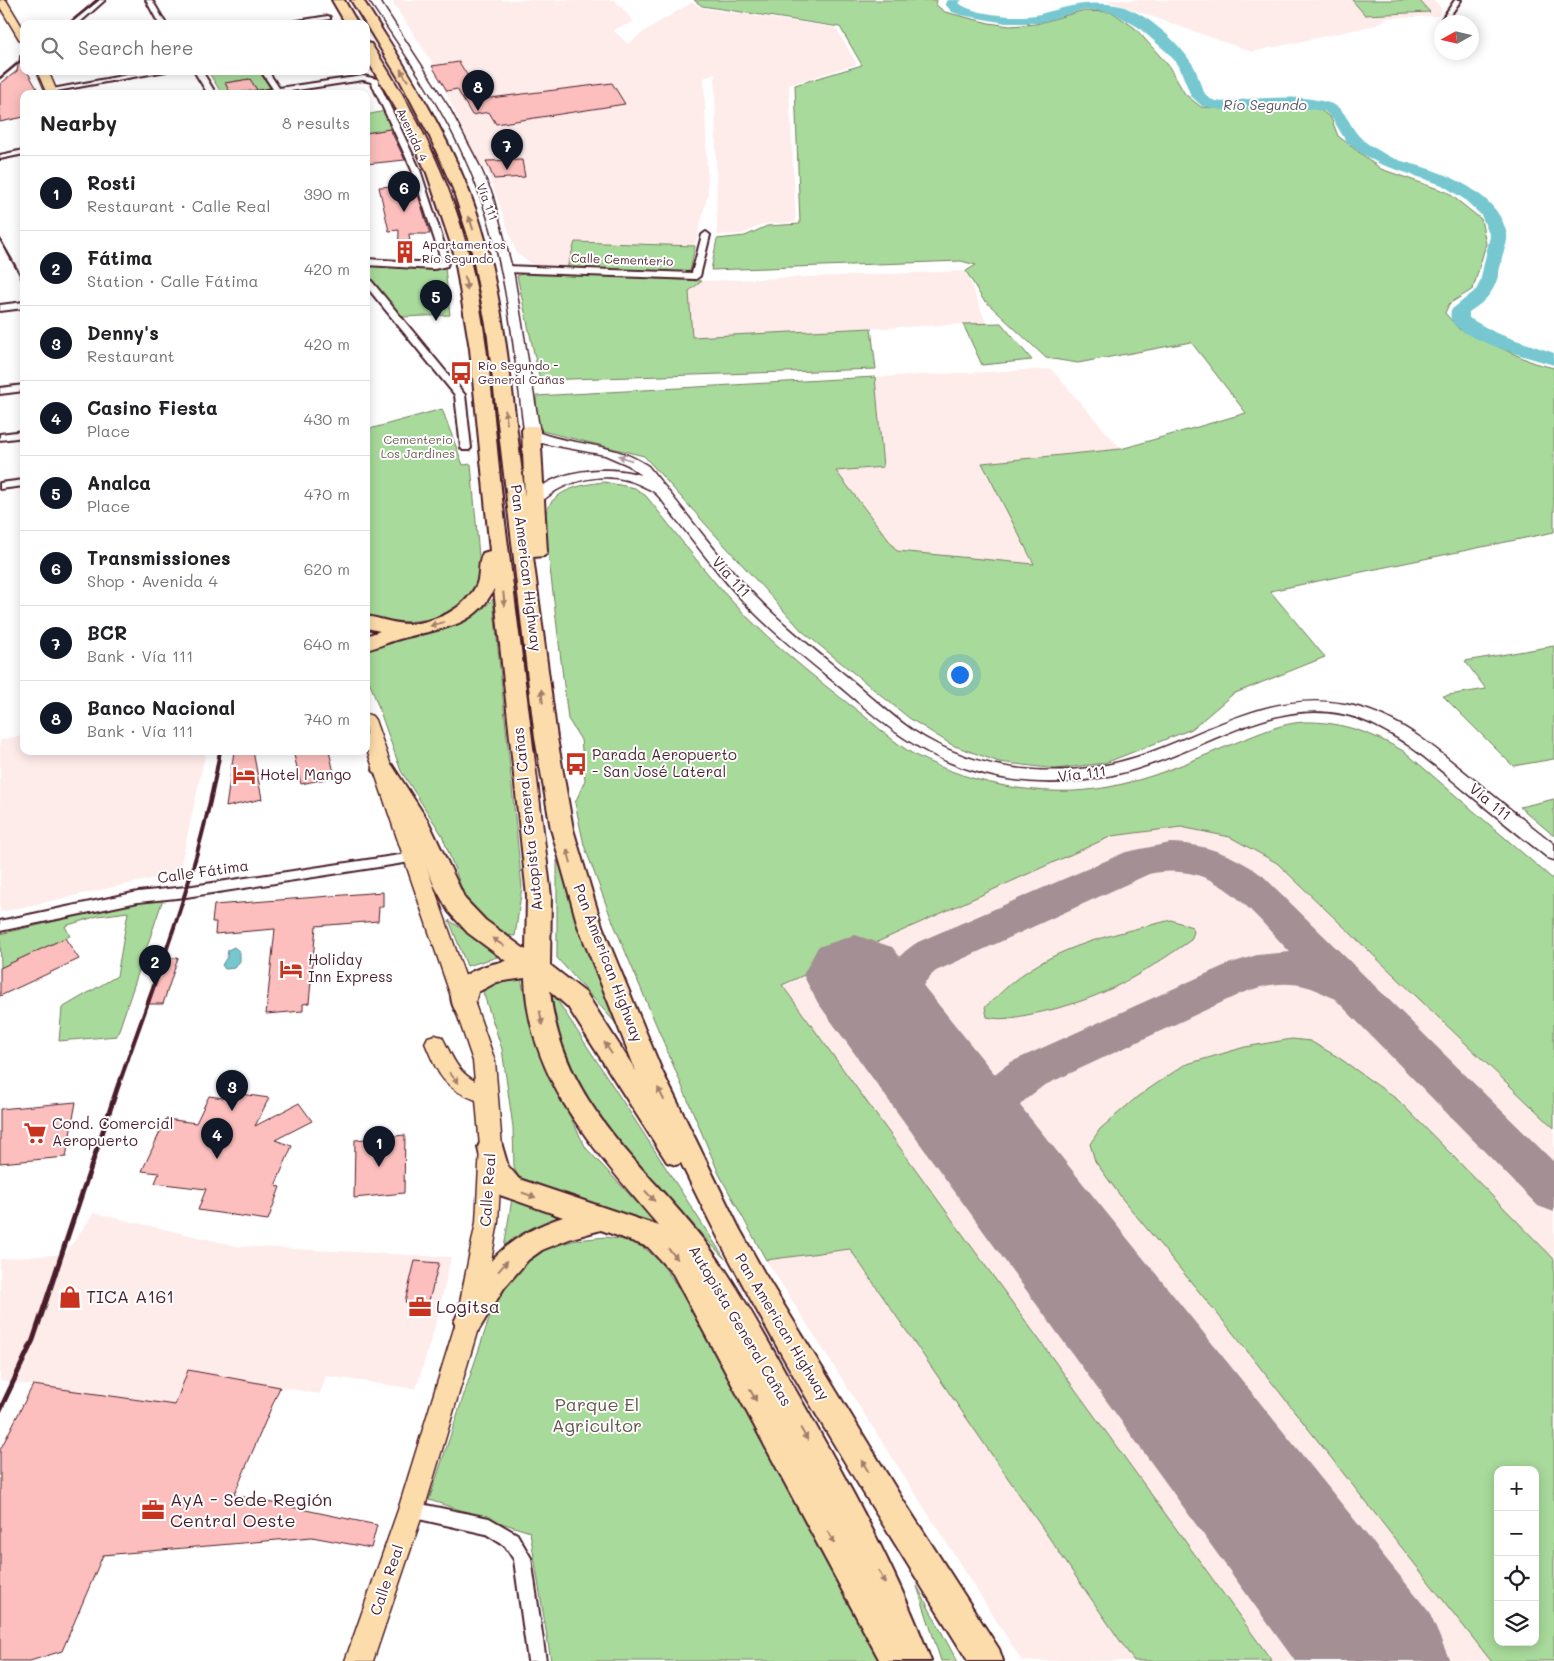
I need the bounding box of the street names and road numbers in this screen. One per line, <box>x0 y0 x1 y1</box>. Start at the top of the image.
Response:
street label: Avenida 4 <box>394 105 432 164</box>
street label: Vía 111 <box>473 181 502 223</box>
street label: Calle Cementerio <box>571 249 674 269</box>
street label: Pan American Highway <box>507 483 547 653</box>
street label: Vía 111 <box>708 552 755 601</box>
street label: Autopista General Cañas <box>507 726 547 912</box>
street label: Vía 111 <box>1057 760 1107 786</box>
street label: Vía 111 <box>1465 778 1516 824</box>
street label: Calle Fátima <box>156 855 250 887</box>
street label: Pan American Highway <box>570 881 648 1045</box>
street label: Calle Real <box>474 1152 500 1227</box>
street label: Autopista General Cañas <box>685 1241 797 1410</box>
street label: Pan American Highway <box>731 1249 835 1404</box>
street label: Calle Real <box>365 1542 408 1618</box>

